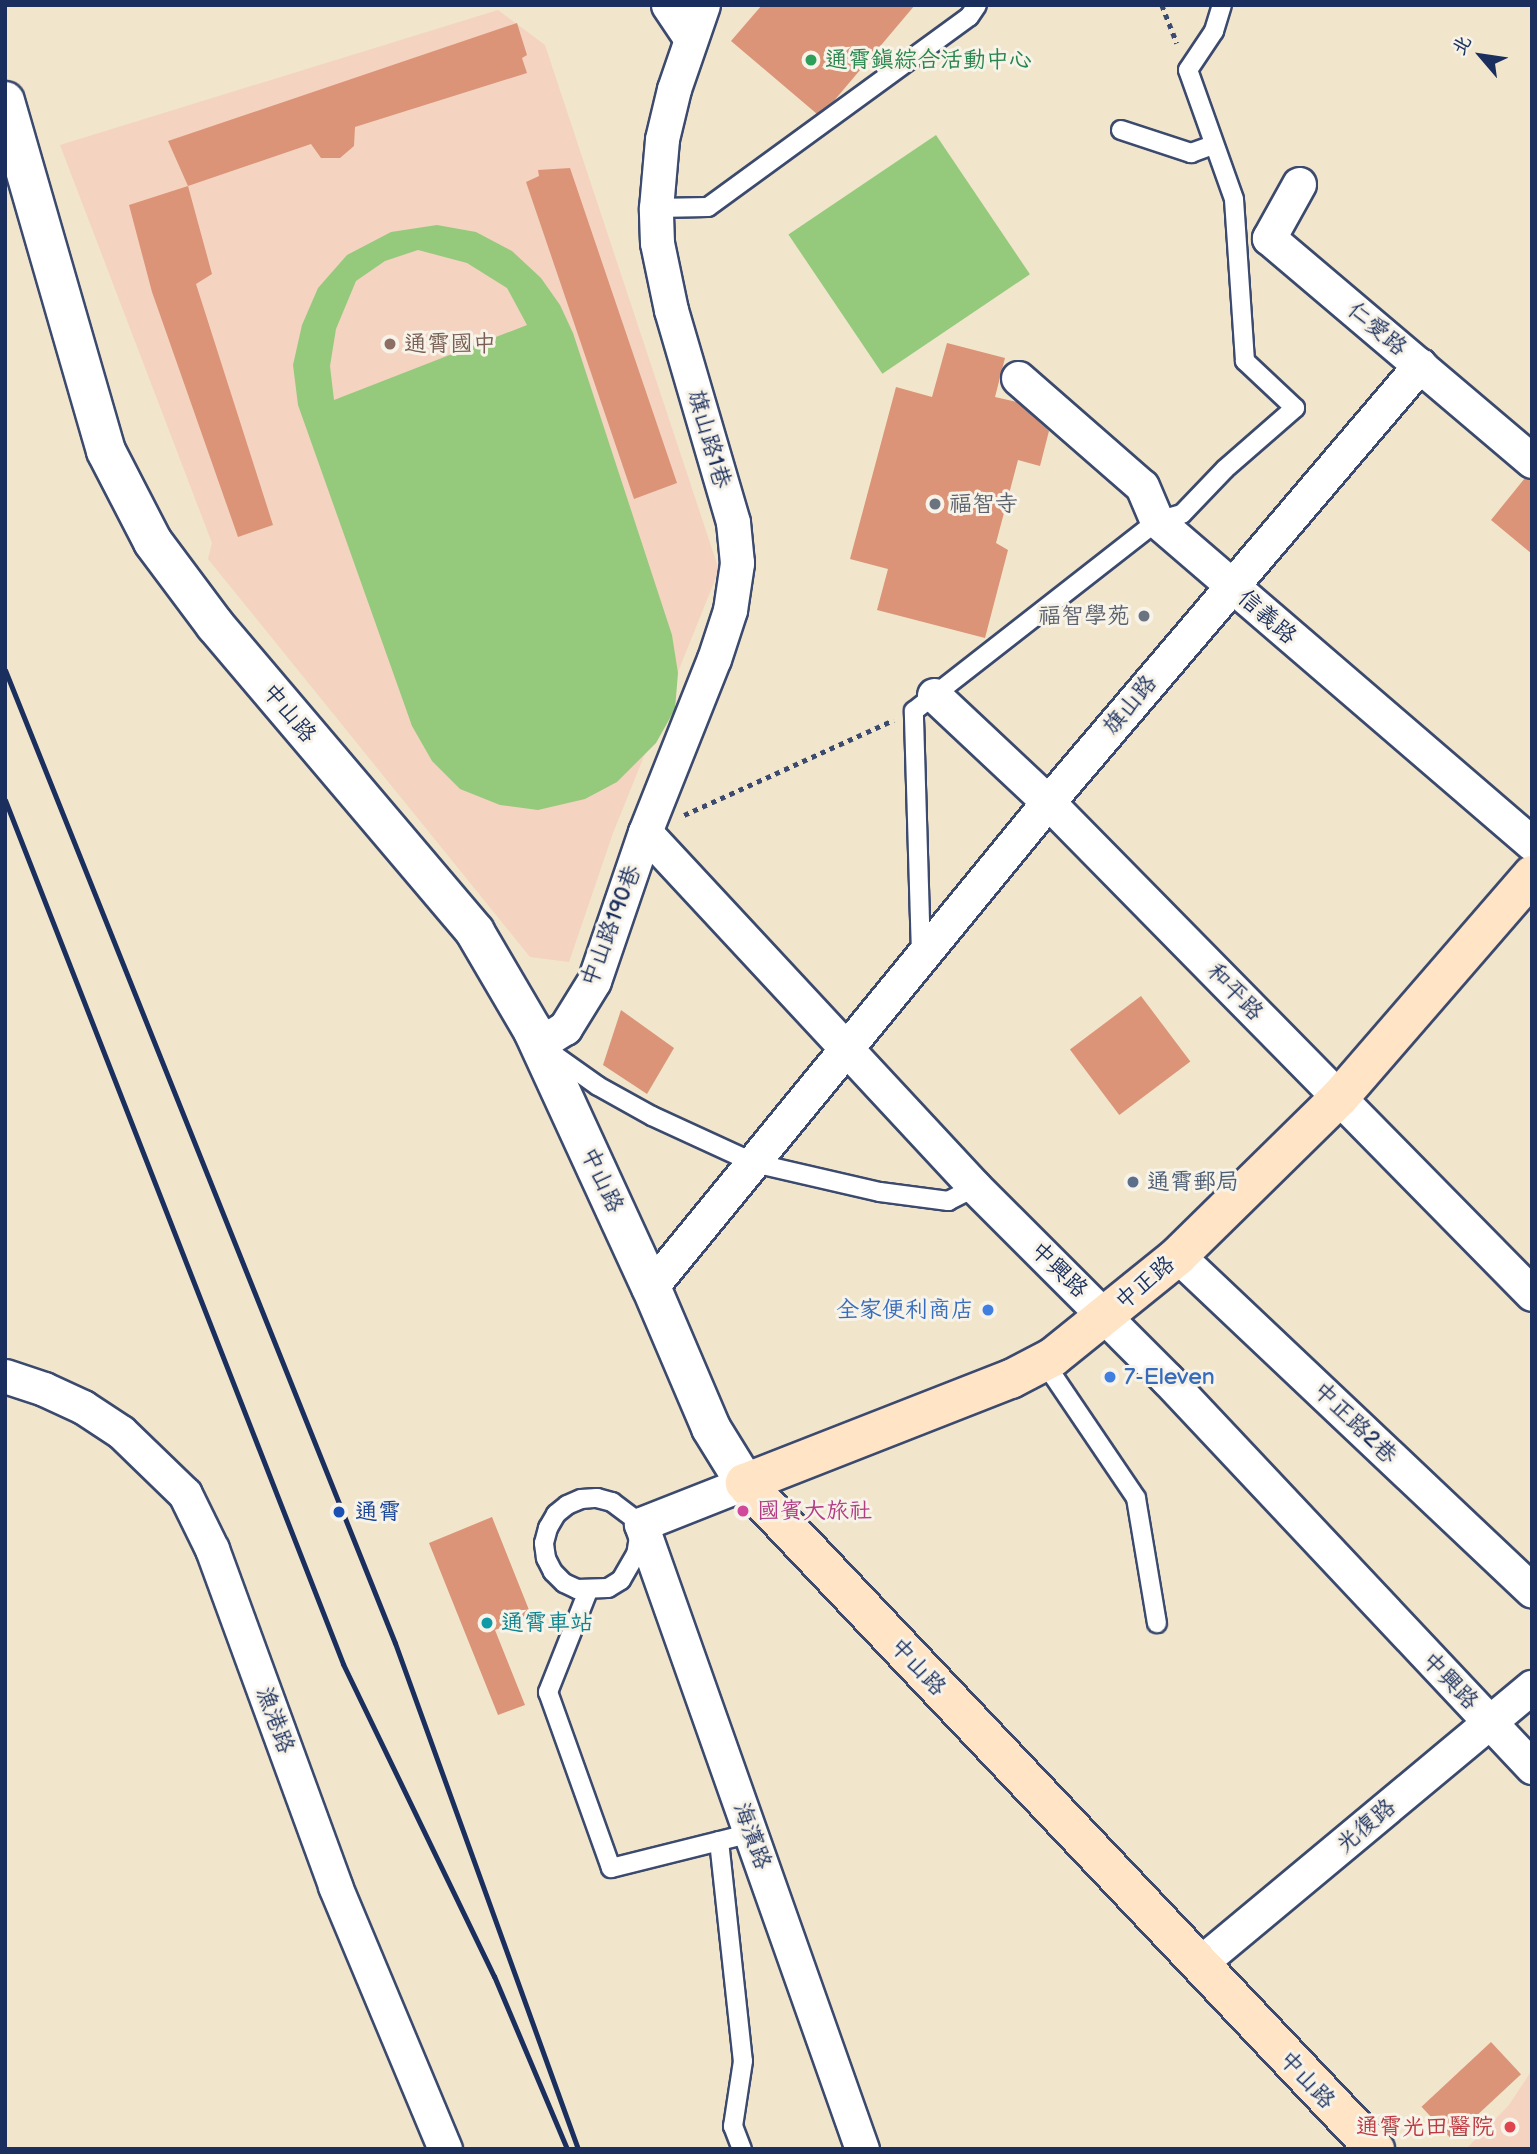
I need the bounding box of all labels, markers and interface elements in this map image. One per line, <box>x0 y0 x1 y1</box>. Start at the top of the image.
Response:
north arrow <box>1446 21 1516 91</box>
text: 北 <box>1448 32 1477 59</box>
place label: 通霄鎮綜合活動中心 <box>825 46 1032 74</box>
marker: 通霄鎮綜合活動中心 <box>803 52 819 68</box>
street label: 仁愛路 <box>1342 296 1412 362</box>
place label: 通霄國中 <box>404 330 496 358</box>
marker: 通霄國中 <box>382 336 398 352</box>
street label: 旗山路1巷 <box>682 387 736 491</box>
place label: 福智寺 <box>949 490 1018 518</box>
marker: 福智寺 <box>927 496 943 512</box>
street label: 信義路 <box>1232 584 1302 650</box>
place label: 福智學苑 <box>1038 602 1130 630</box>
marker: 福智學苑 <box>1136 608 1152 624</box>
street label: 旗山路 <box>1097 670 1163 740</box>
street label: 中山路 <box>256 678 322 748</box>
street label: 中山路190巷 <box>575 861 647 991</box>
street label: 和平路 <box>1201 958 1269 1026</box>
street label: 中山路 <box>575 1143 629 1217</box>
place label: 通霄郵局 <box>1147 1168 1239 1196</box>
marker: 通霄郵局 <box>1125 1174 1141 1190</box>
street label: 中興路 <box>1025 1236 1093 1304</box>
street label: 中正路 <box>1110 1250 1180 1316</box>
place label: 全家便利商店 <box>836 1296 974 1324</box>
marker: 全家便利商店 <box>980 1302 996 1318</box>
place label: 7-Eleven <box>1124 1363 1215 1391</box>
marker: 7-Eleven <box>1102 1369 1118 1385</box>
street label: 中正路2巷 <box>1307 1376 1403 1470</box>
place label: 國賓大旅社 <box>757 1497 872 1525</box>
place label: 通霄 <box>355 1498 401 1526</box>
marker: 通霄 <box>329 1502 349 1522</box>
marker: 國賓大旅社 <box>735 1503 751 1519</box>
place label: 通霄車站 <box>501 1609 593 1637</box>
marker: 通霄車站 <box>479 1615 495 1631</box>
street label: 中山路 <box>884 1632 952 1702</box>
street label: 中興路 <box>1416 1647 1484 1715</box>
street label: 漁港路 <box>250 1683 300 1757</box>
street label: 光復路 <box>1331 1793 1401 1859</box>
street label: 海濱路 <box>727 1799 777 1873</box>
street label: 中山路 <box>1273 2045 1341 2115</box>
place label: 通霄光田醫院 <box>1356 2113 1494 2141</box>
marker: 通霄光田醫院 <box>1500 2117 1520 2137</box>

